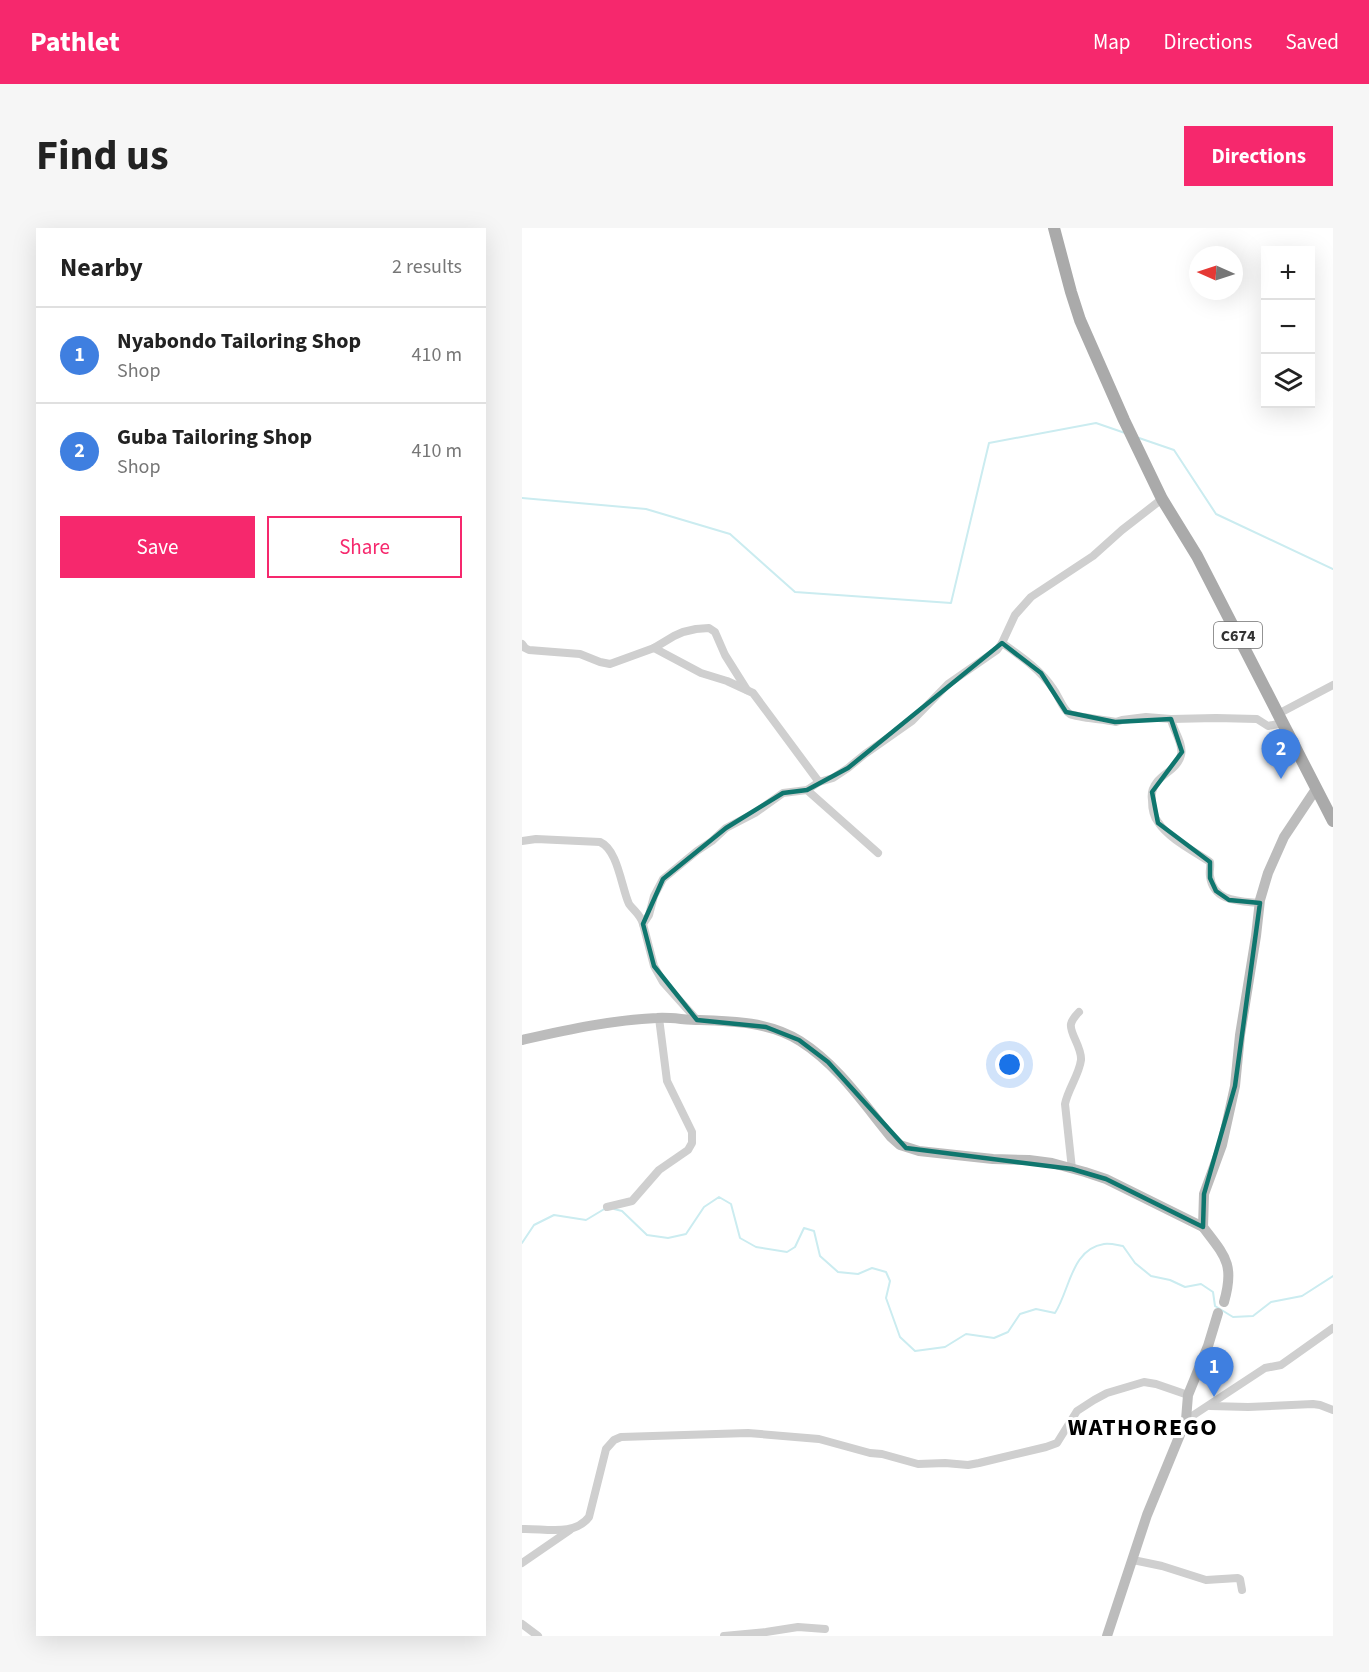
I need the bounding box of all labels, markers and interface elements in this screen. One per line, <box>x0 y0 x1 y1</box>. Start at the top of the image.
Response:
text: Pathlet <box>30 22 120 62</box>
text: Map <box>1093 27 1131 57</box>
text: Directions <box>1164 27 1252 57</box>
text: Saved <box>1285 27 1339 57</box>
text: Find us <box>36 126 169 186</box>
button: Directions <box>1184 126 1333 186</box>
north arrow <box>1189 246 1243 300</box>
map controls <box>1261 246 1315 408</box>
button: + <box>1261 246 1315 300</box>
text: Nearby <box>60 249 143 286</box>
text: 2 results <box>392 253 462 281</box>
button: − <box>1261 300 1315 354</box>
text: Nyabondo Tailoring Shop <box>117 325 361 357</box>
text: 1 <box>74 341 85 369</box>
text: 410 m <box>412 341 462 369</box>
button: layers <box>1261 354 1315 408</box>
text: Shop <box>117 357 161 385</box>
text: Guba Tailoring Shop <box>117 421 312 453</box>
text: 2 <box>74 437 85 465</box>
text: 410 m <box>412 437 462 465</box>
text: Shop <box>117 453 161 481</box>
button: Save <box>60 516 255 578</box>
button: Share <box>267 516 462 578</box>
road number: C674 <box>1214 622 1262 648</box>
pin: 2 <box>1262 730 1300 779</box>
your location <box>995 1050 1024 1079</box>
pin: 1 <box>1194 1348 1234 1397</box>
district label: WATHOREGO <box>1068 1410 1218 1445</box>

